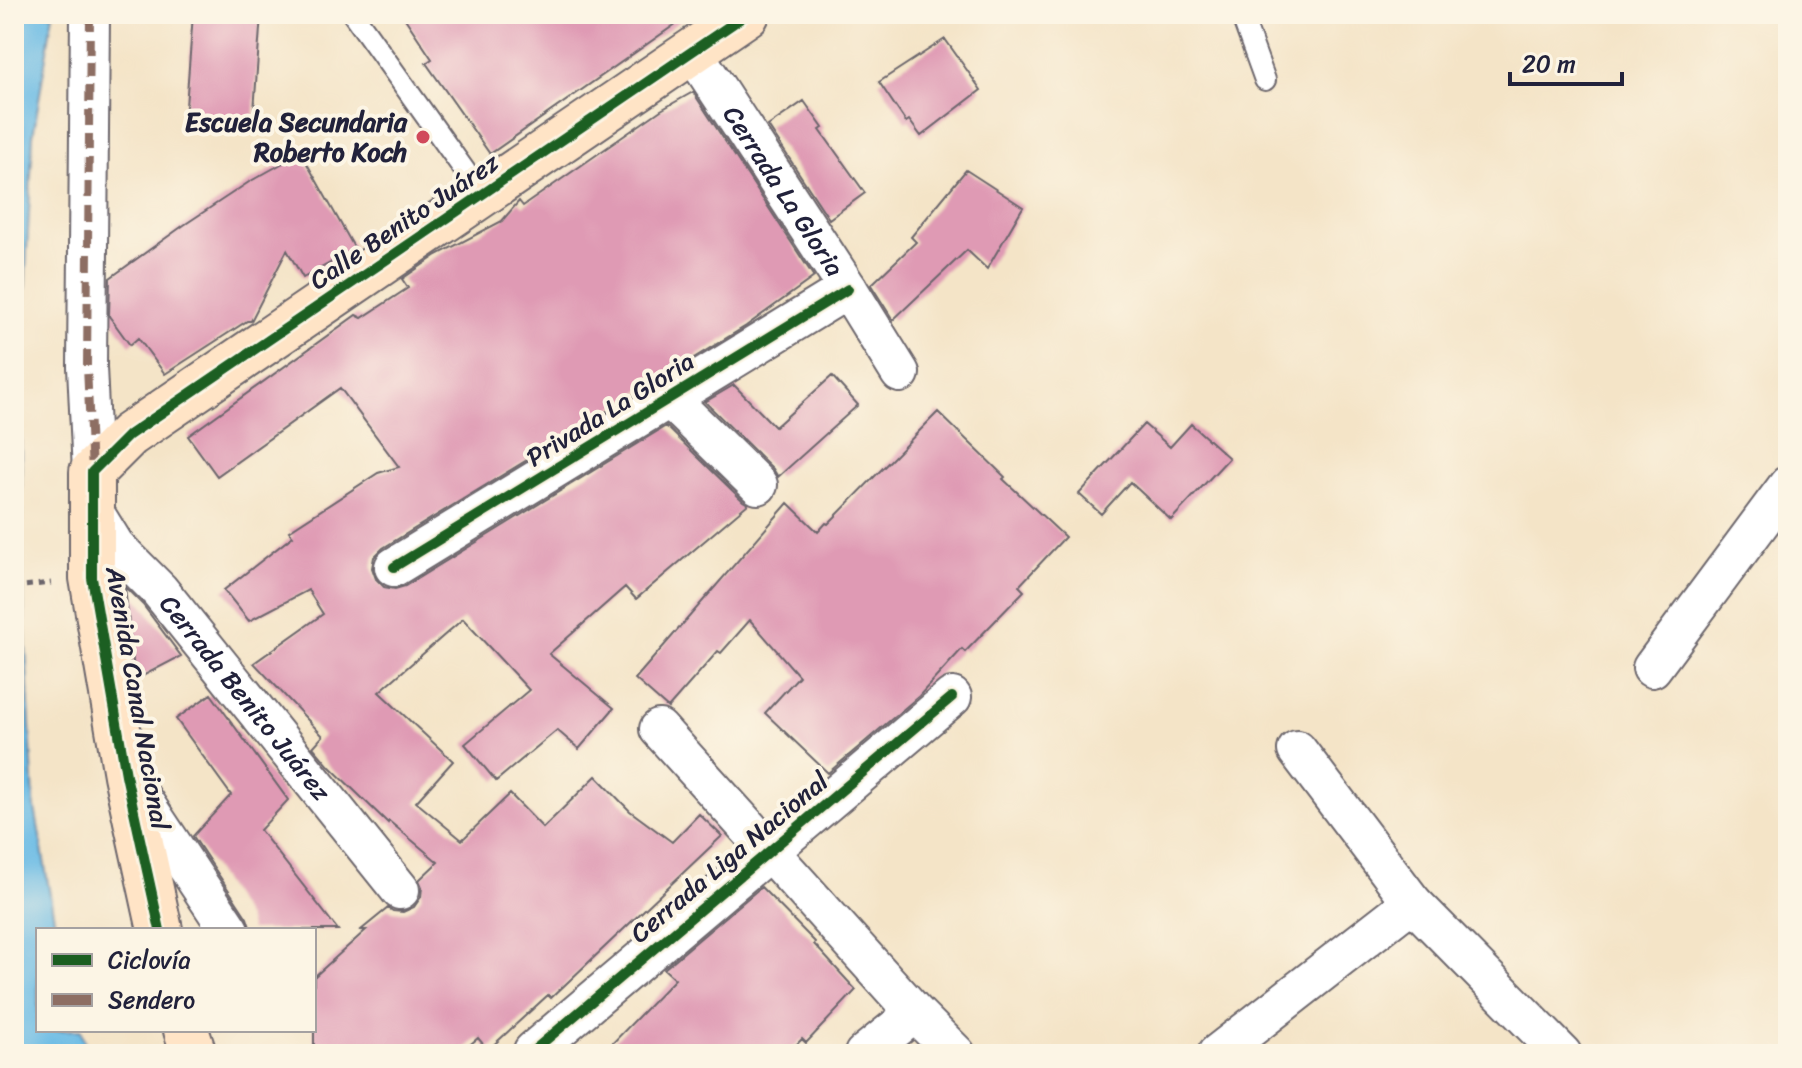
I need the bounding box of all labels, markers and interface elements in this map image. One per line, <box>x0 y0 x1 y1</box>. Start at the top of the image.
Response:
scale bar <box>1510 36 1622 86</box>
text: 20 m <box>1522 43 1576 85</box>
street label: Cerrada La Gloria <box>711 96 857 286</box>
place label: Escuela Secundaria Roberto Koch <box>185 99 408 175</box>
marker: Escuela Secundaria Roberto Koch <box>414 128 432 146</box>
street label: Calle Benito Juárez <box>299 140 509 302</box>
street label: Privada La Gloria <box>516 339 704 479</box>
street label: Avenida Canal Nacional <box>92 562 184 834</box>
street label: Cerrada Benito Juárez <box>148 584 344 812</box>
street label: Cerrada Liga Nacional <box>619 759 840 955</box>
legend <box>36 928 316 1032</box>
text: Ciclovía <box>108 939 190 981</box>
text: Sendero <box>108 979 195 1021</box>

